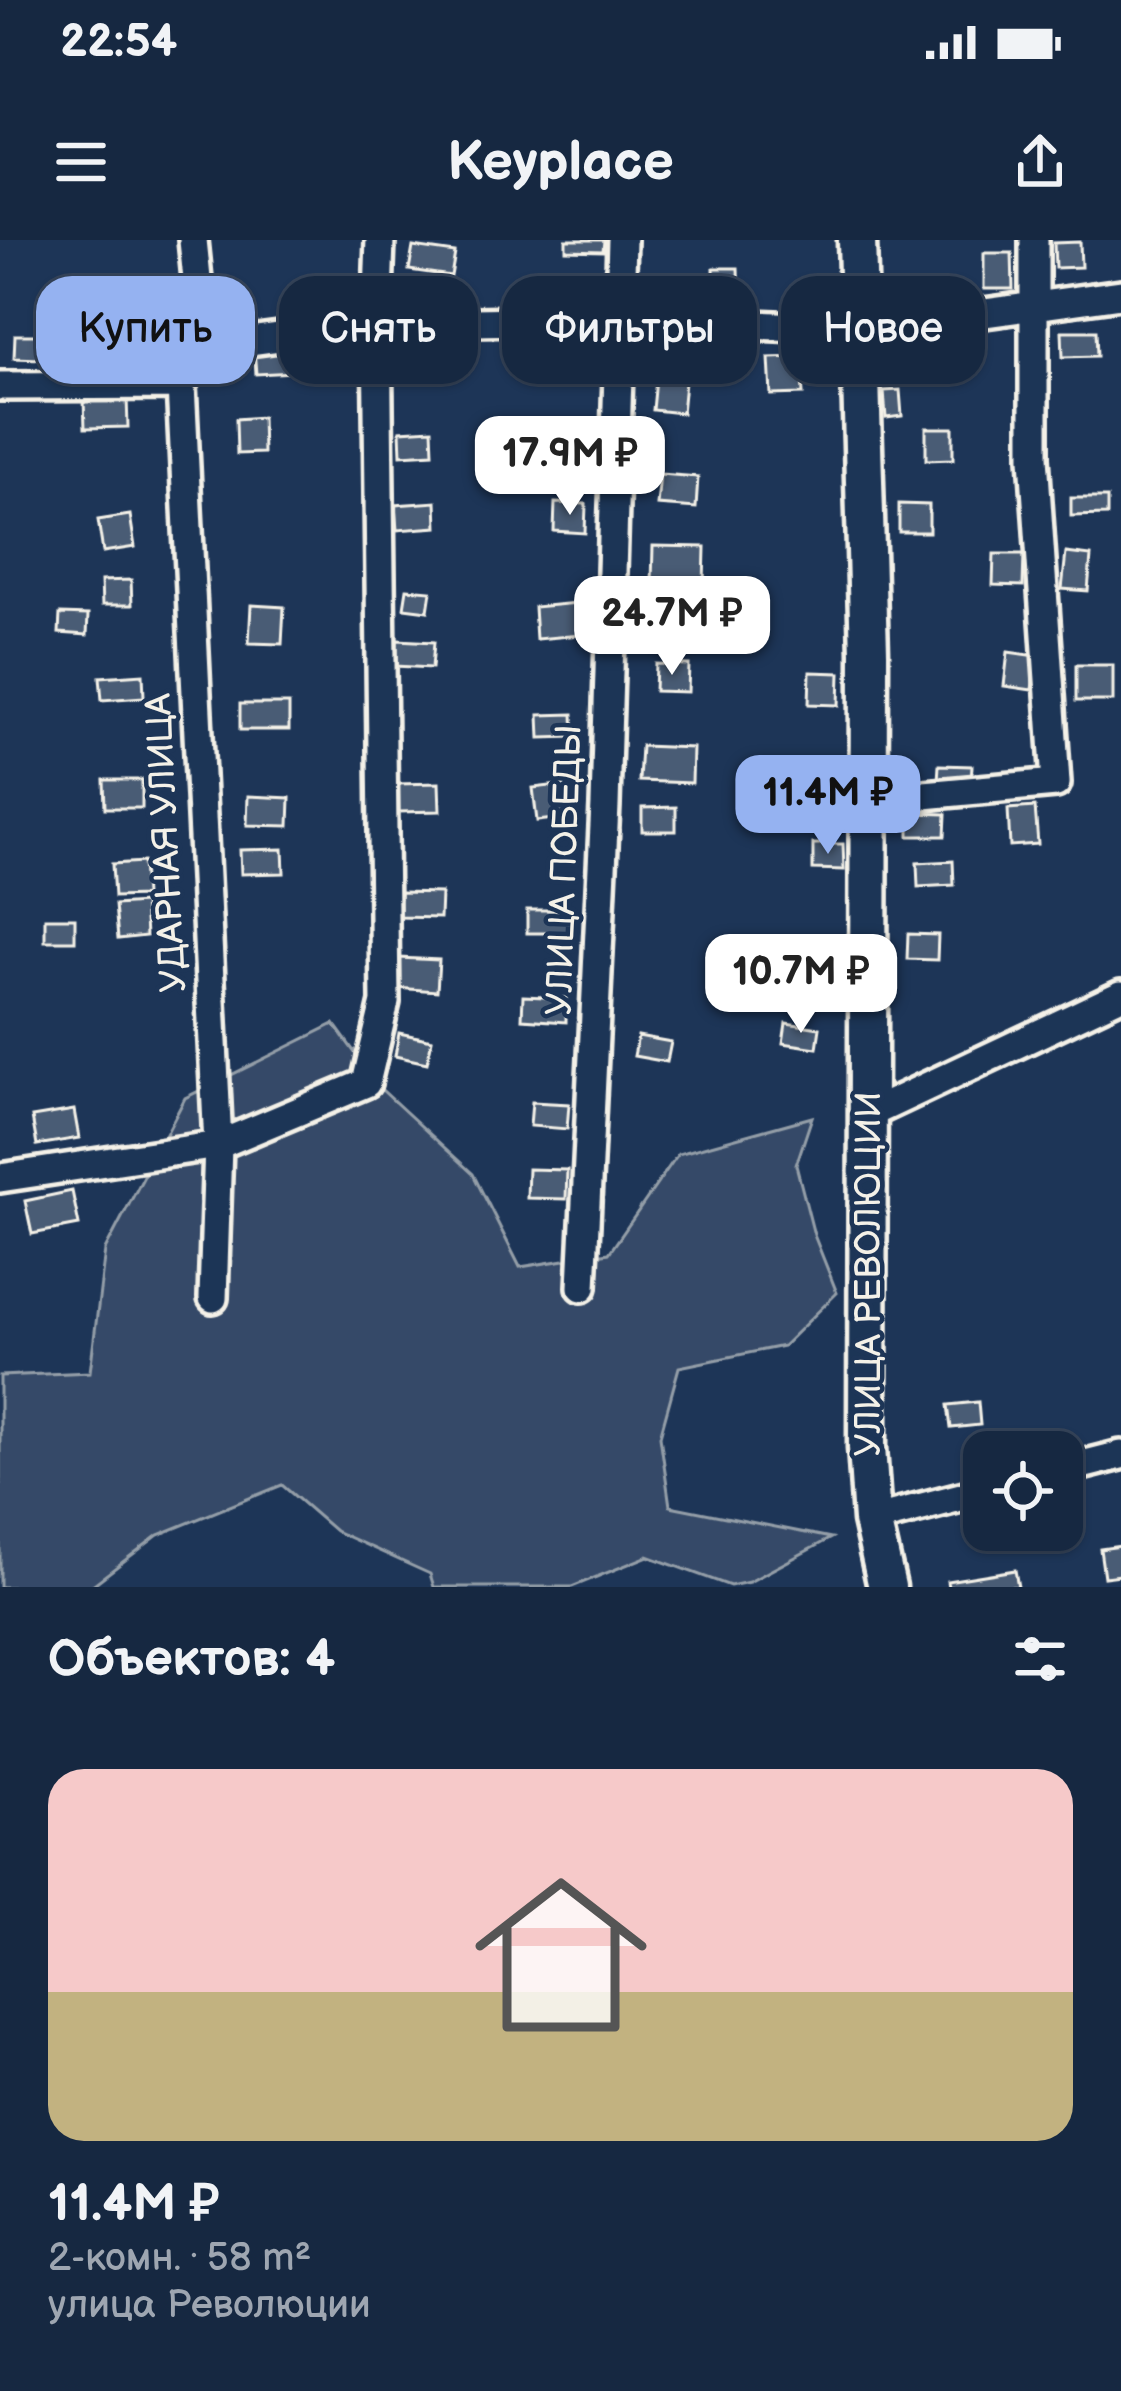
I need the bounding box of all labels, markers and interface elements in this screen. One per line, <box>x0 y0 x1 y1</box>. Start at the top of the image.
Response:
text: 22:54 <box>60 15 177 70</box>
icon: menu <box>48 129 114 195</box>
icon: share <box>1007 129 1073 195</box>
text: Keyplace <box>447 130 674 195</box>
chip: Купить <box>36 276 255 384</box>
chip: Снять <box>279 276 478 384</box>
chip: Фильтры <box>502 276 757 384</box>
chip: Новое <box>781 276 985 384</box>
pin: 17.9M ₽ <box>459 416 681 518</box>
text: 17.9M ₽ <box>502 431 638 478</box>
pin: 24.7M ₽ <box>561 576 783 678</box>
text: 24.7M ₽ <box>601 591 743 638</box>
street label: УДАРНАЯ УЛИЦА <box>138 692 196 994</box>
street label: УЛИЦА ПОБЕДЫ <box>538 724 592 1016</box>
pin: 11.4M ₽ <box>717 755 939 857</box>
text: 11.4M ₽ <box>762 770 894 817</box>
pin: 10.7M ₽ <box>690 934 912 1036</box>
text: 10.7M ₽ <box>732 949 870 996</box>
street label: УЛИЦА РЕВОЛЮЦИИ <box>848 1091 891 1457</box>
map controls <box>963 1431 1083 1551</box>
button: locate <box>963 1431 1083 1551</box>
icon: filters <box>1007 1626 1073 1692</box>
text: Объектов: 4 <box>48 1629 335 1690</box>
icon: home <box>453 1847 669 2063</box>
text: 11.4M ₽ <box>48 2174 220 2235</box>
text: 2-комн. · 58 m² <box>48 2235 311 2282</box>
text: улица Революции <box>48 2282 371 2329</box>

